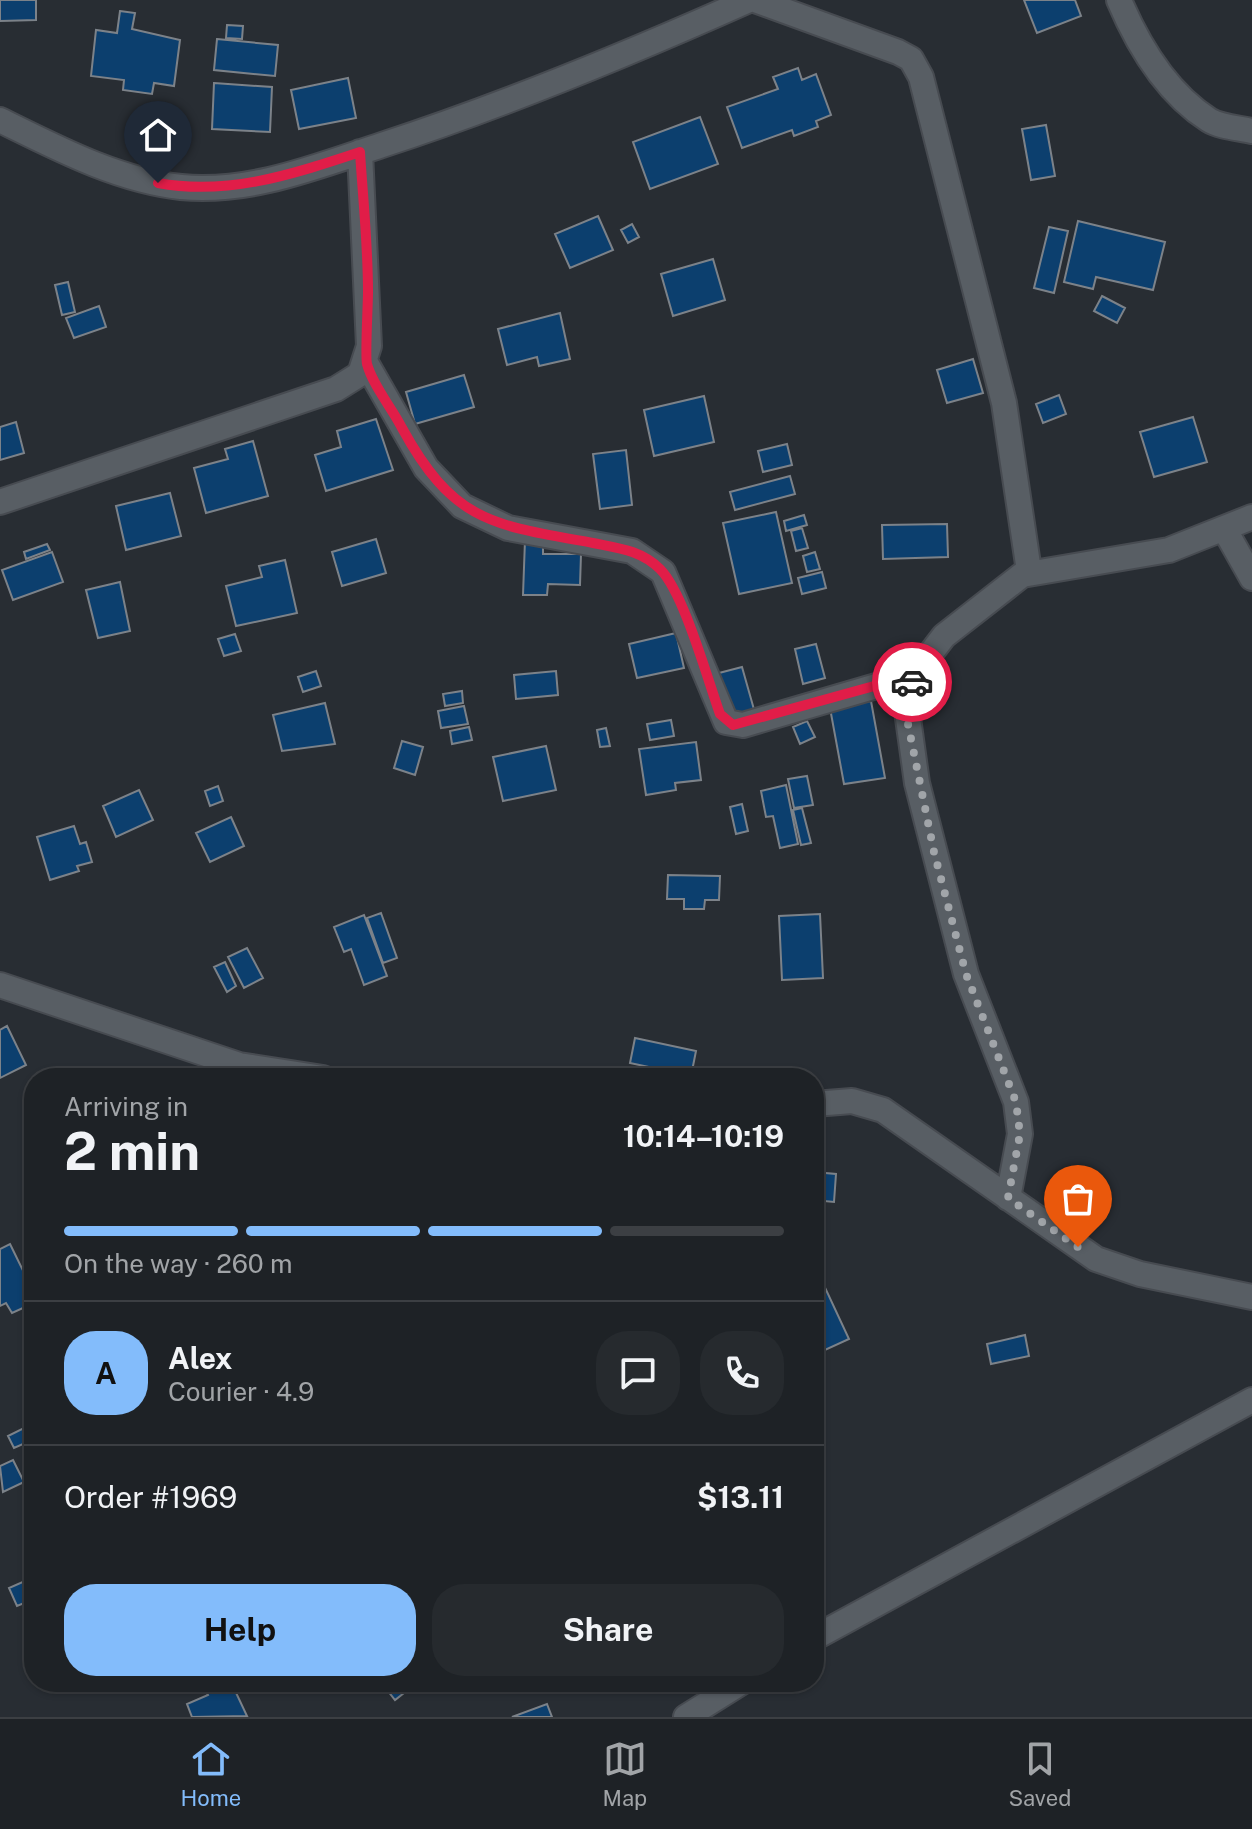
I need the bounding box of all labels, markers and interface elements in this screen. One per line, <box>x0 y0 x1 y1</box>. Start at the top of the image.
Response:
pin <box>124 101 192 183</box>
icon: home <box>136 113 180 157</box>
courier <box>872 642 952 722</box>
icon: car <box>890 660 934 704</box>
text: Arriving in <box>64 1091 188 1122</box>
text: 10:14–10:19 <box>623 1118 784 1154</box>
text: 2 min <box>64 1121 200 1182</box>
pin <box>1044 1165 1112 1247</box>
icon: bag <box>1056 1177 1100 1221</box>
text: On the way · 260 m <box>64 1248 292 1279</box>
button: chat <box>596 1331 680 1415</box>
button: phone <box>700 1331 784 1415</box>
text: Alex <box>168 1340 232 1376</box>
text: A <box>95 1355 117 1391</box>
text: Courier · 4.9 <box>168 1376 314 1407</box>
text: Order #1969 <box>64 1479 237 1515</box>
text: $13.11 <box>697 1479 784 1515</box>
button: Help <box>64 1584 416 1676</box>
button: Share <box>432 1584 784 1676</box>
tab: Home <box>181 1737 241 1811</box>
tab: Map <box>602 1737 647 1811</box>
tab: Saved <box>1008 1737 1071 1811</box>

